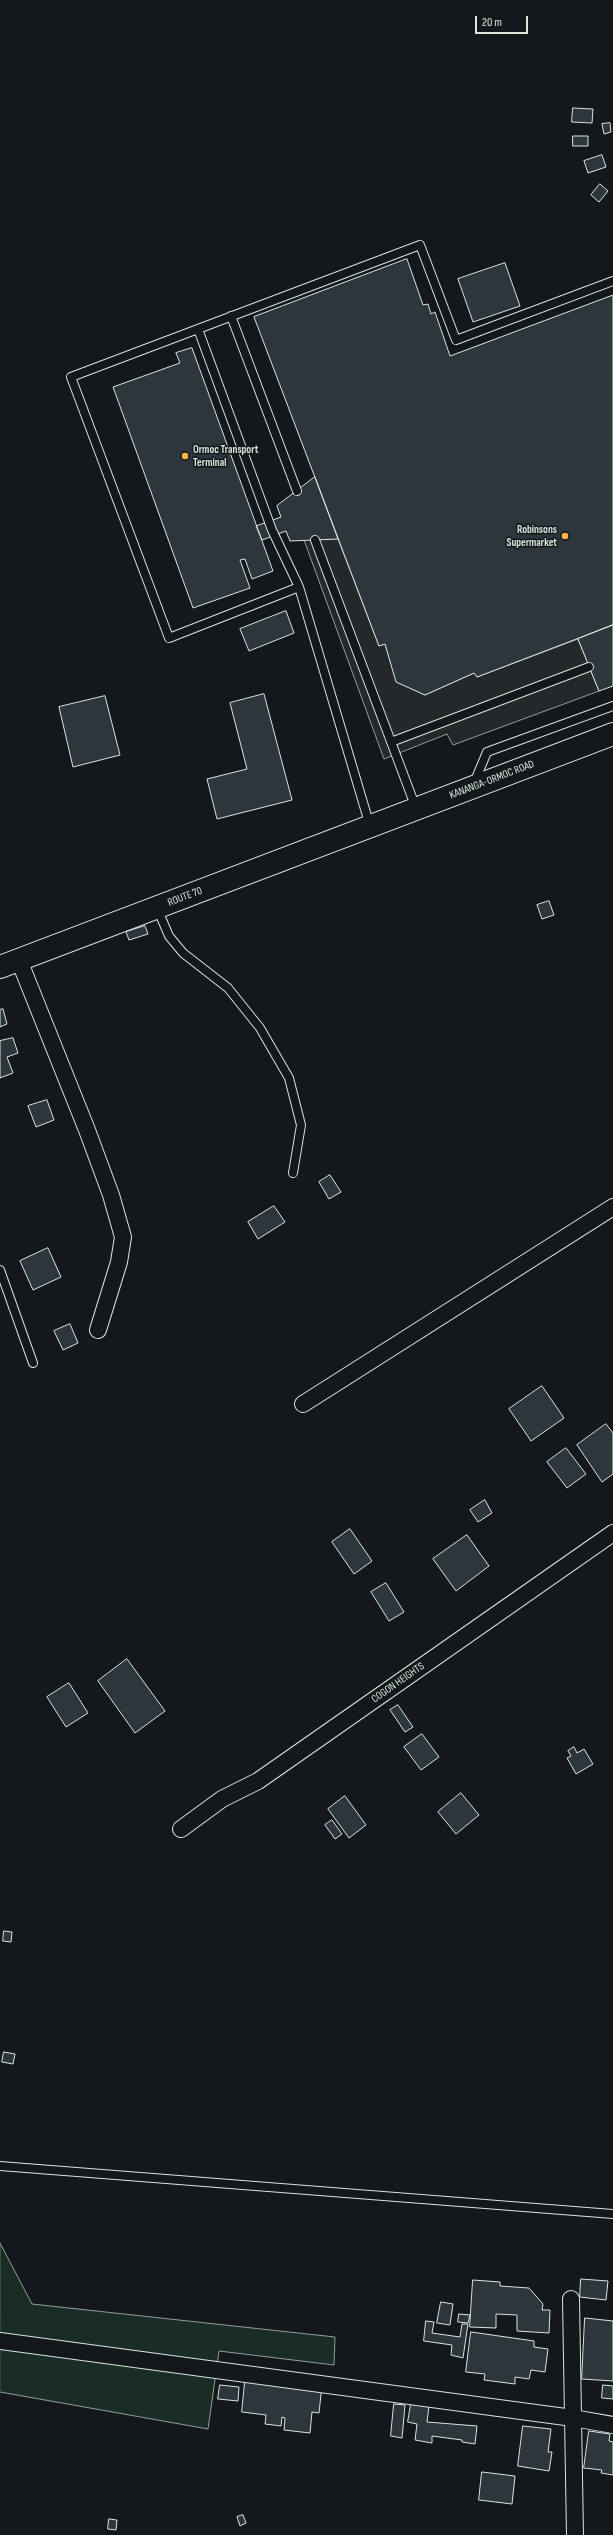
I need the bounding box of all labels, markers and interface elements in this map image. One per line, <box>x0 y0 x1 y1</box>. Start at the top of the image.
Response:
scale bar <box>477 8 530 34</box>
text: 20 m <box>482 15 502 30</box>
place label: Ormoc Transport Terminal <box>193 443 258 469</box>
marker: Ormoc Transport Terminal <box>180 451 190 461</box>
place label: Robinsons Supermarket <box>506 523 557 549</box>
marker: Robinsons Supermarket <box>560 531 570 541</box>
street label: KANANGA-ORMOC ROAD <box>448 758 536 802</box>
street label: ROUTE 70 <box>166 884 204 910</box>
street label: COGON HEIGHTS <box>369 1660 427 1706</box>

